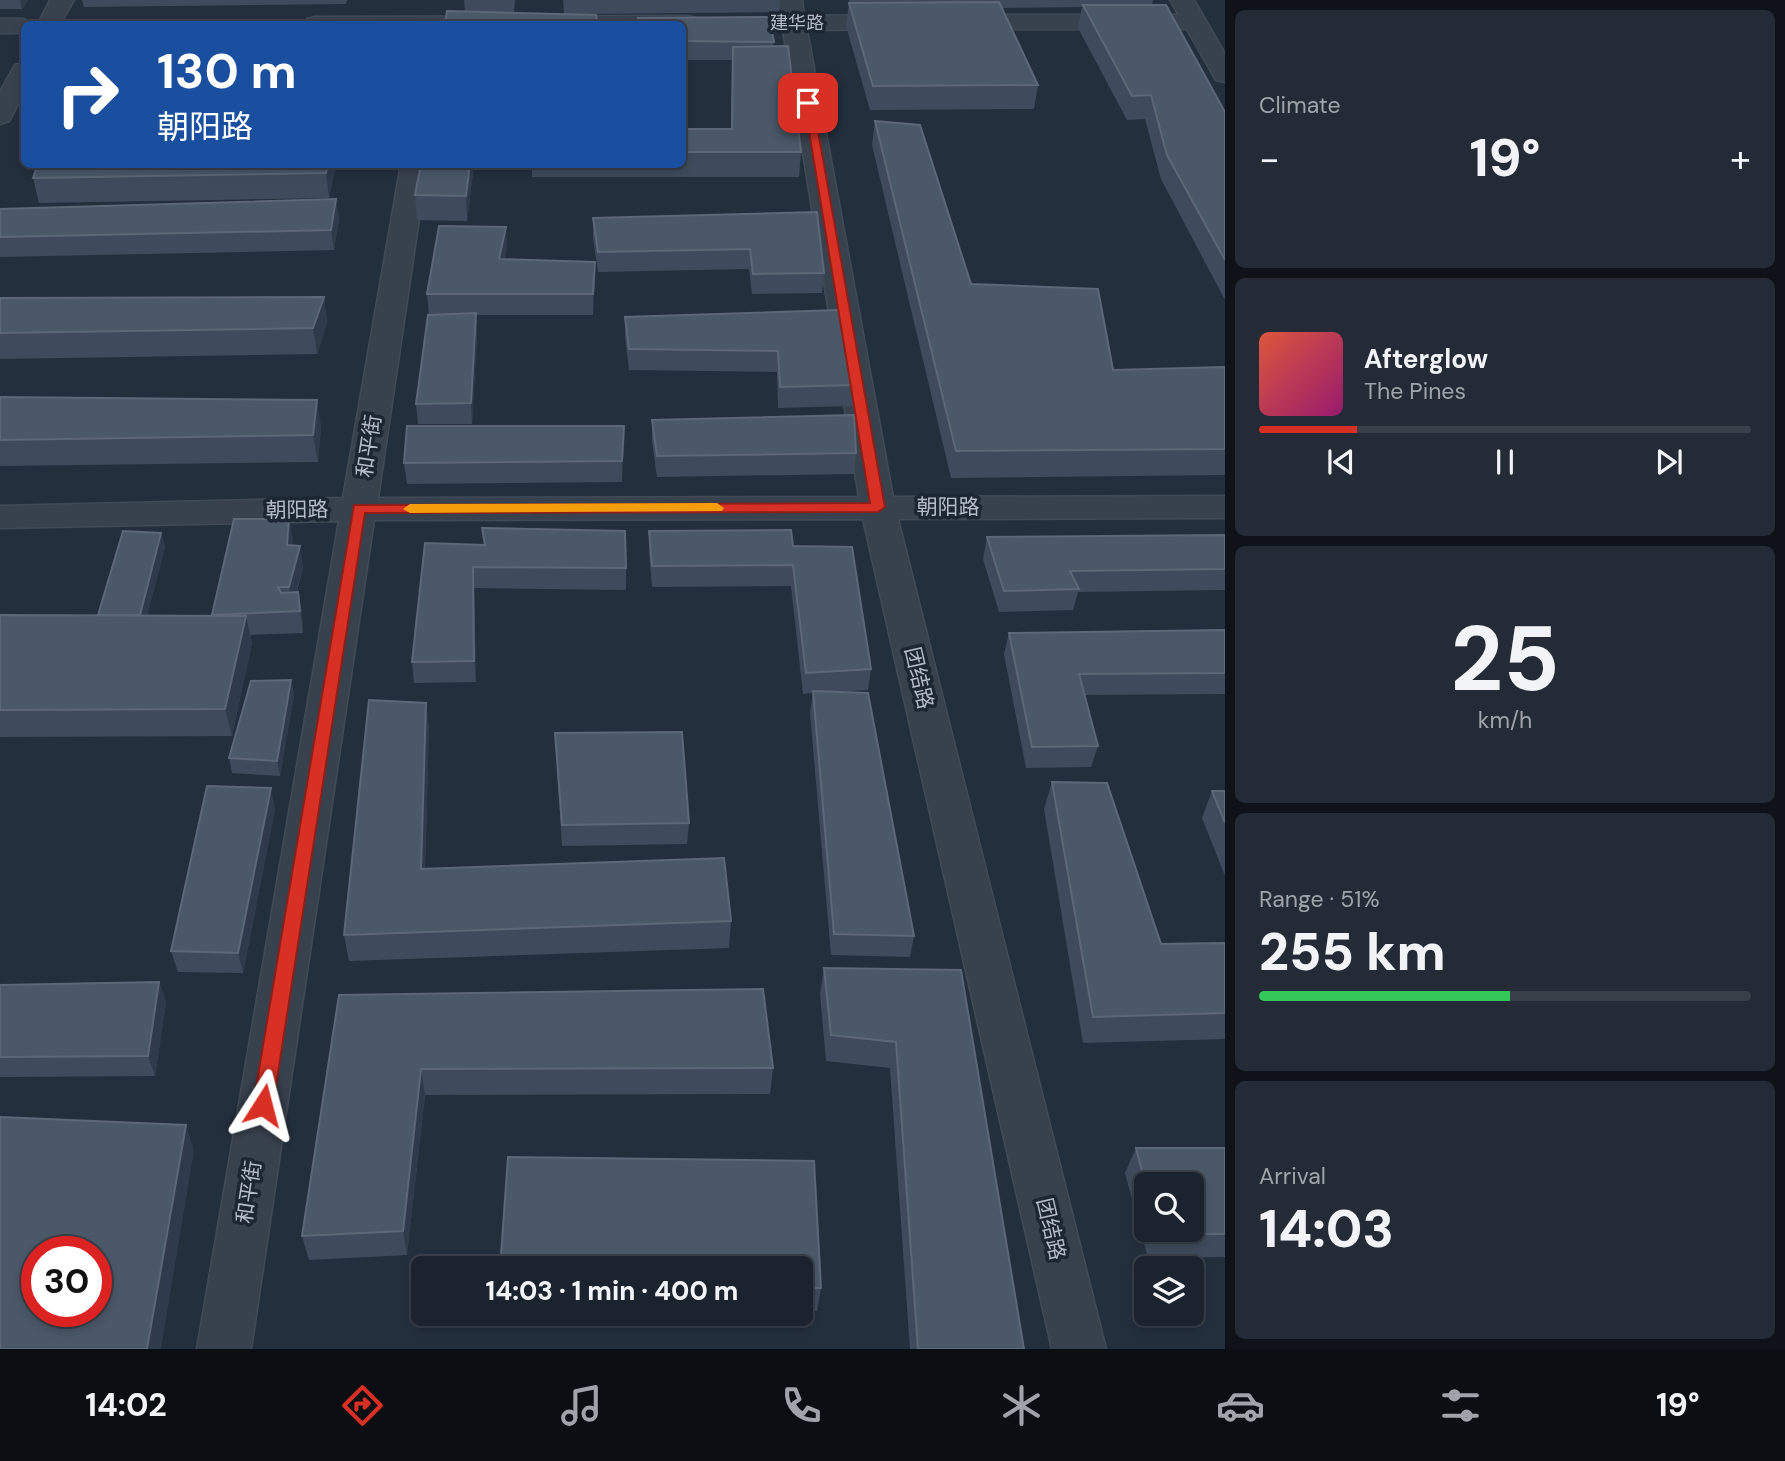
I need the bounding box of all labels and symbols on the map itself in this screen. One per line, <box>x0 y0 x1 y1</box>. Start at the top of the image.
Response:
street label: 建华路 <box>770 11 824 35</box>
pin <box>778 73 838 133</box>
street label: 和平街 <box>350 413 388 479</box>
street label: 朝阳路 <box>917 493 980 521</box>
street label: 朝阳路 <box>265 495 329 525</box>
street label: 团结路 <box>898 644 940 712</box>
position arrow <box>226 1068 300 1142</box>
street label: 和平街 <box>230 1159 268 1225</box>
street label: 团结路 <box>1030 1195 1072 1263</box>
speed limit sign: 30 <box>21 1236 112 1327</box>

